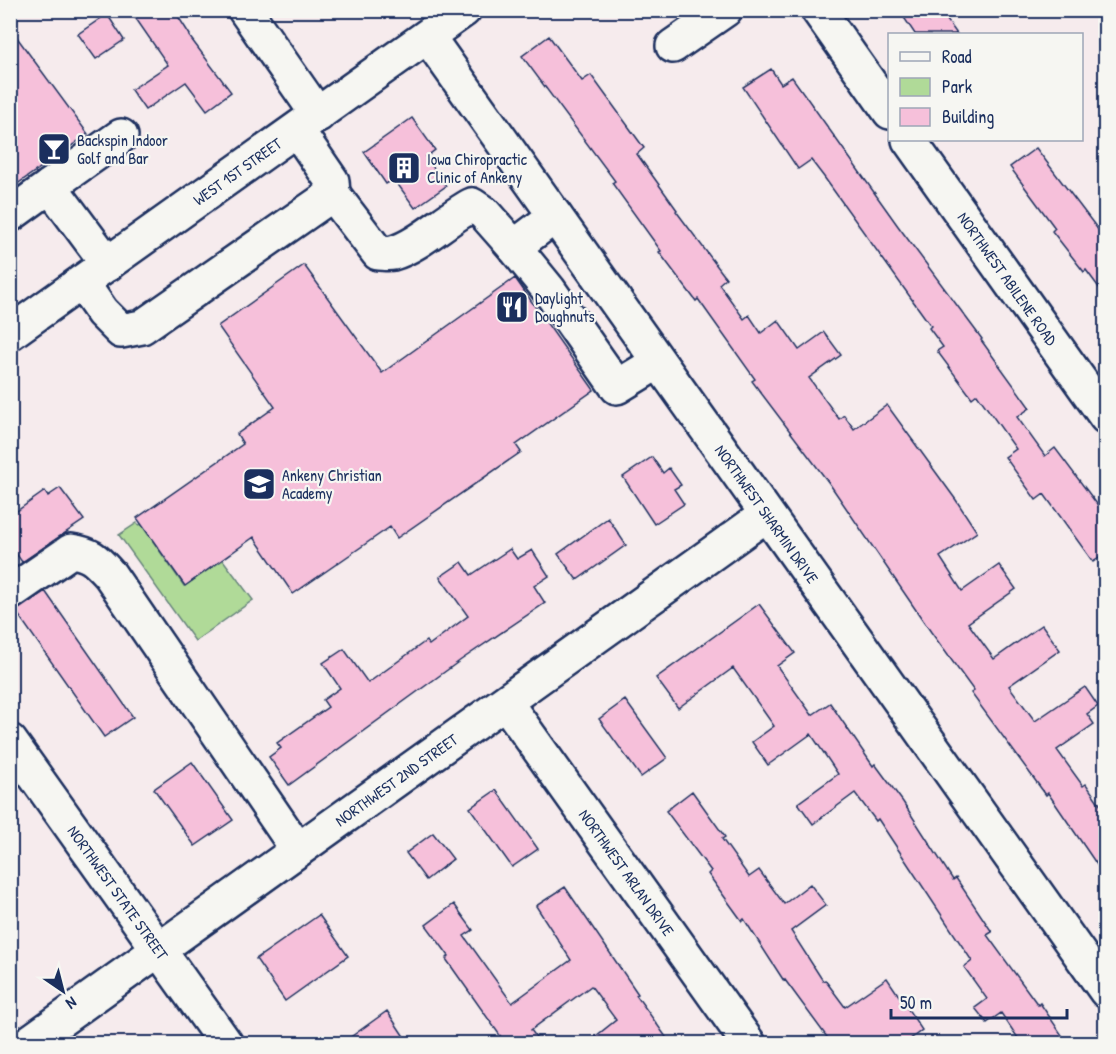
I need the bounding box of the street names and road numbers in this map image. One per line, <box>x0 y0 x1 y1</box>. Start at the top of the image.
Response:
street label: WEST 1ST STREET <box>189 132 286 210</box>
street label: NORTHWEST ABILENE ROAD <box>953 207 1063 350</box>
street label: NORTHWEST SHARMIN DRIVE <box>710 440 824 588</box>
street label: NORTHWEST 2ND STREET <box>330 728 462 831</box>
street label: NORTHWEST ARLAN DRIVE <box>574 805 679 940</box>
street label: NORTHWEST STATE STREET <box>63 821 174 964</box>

